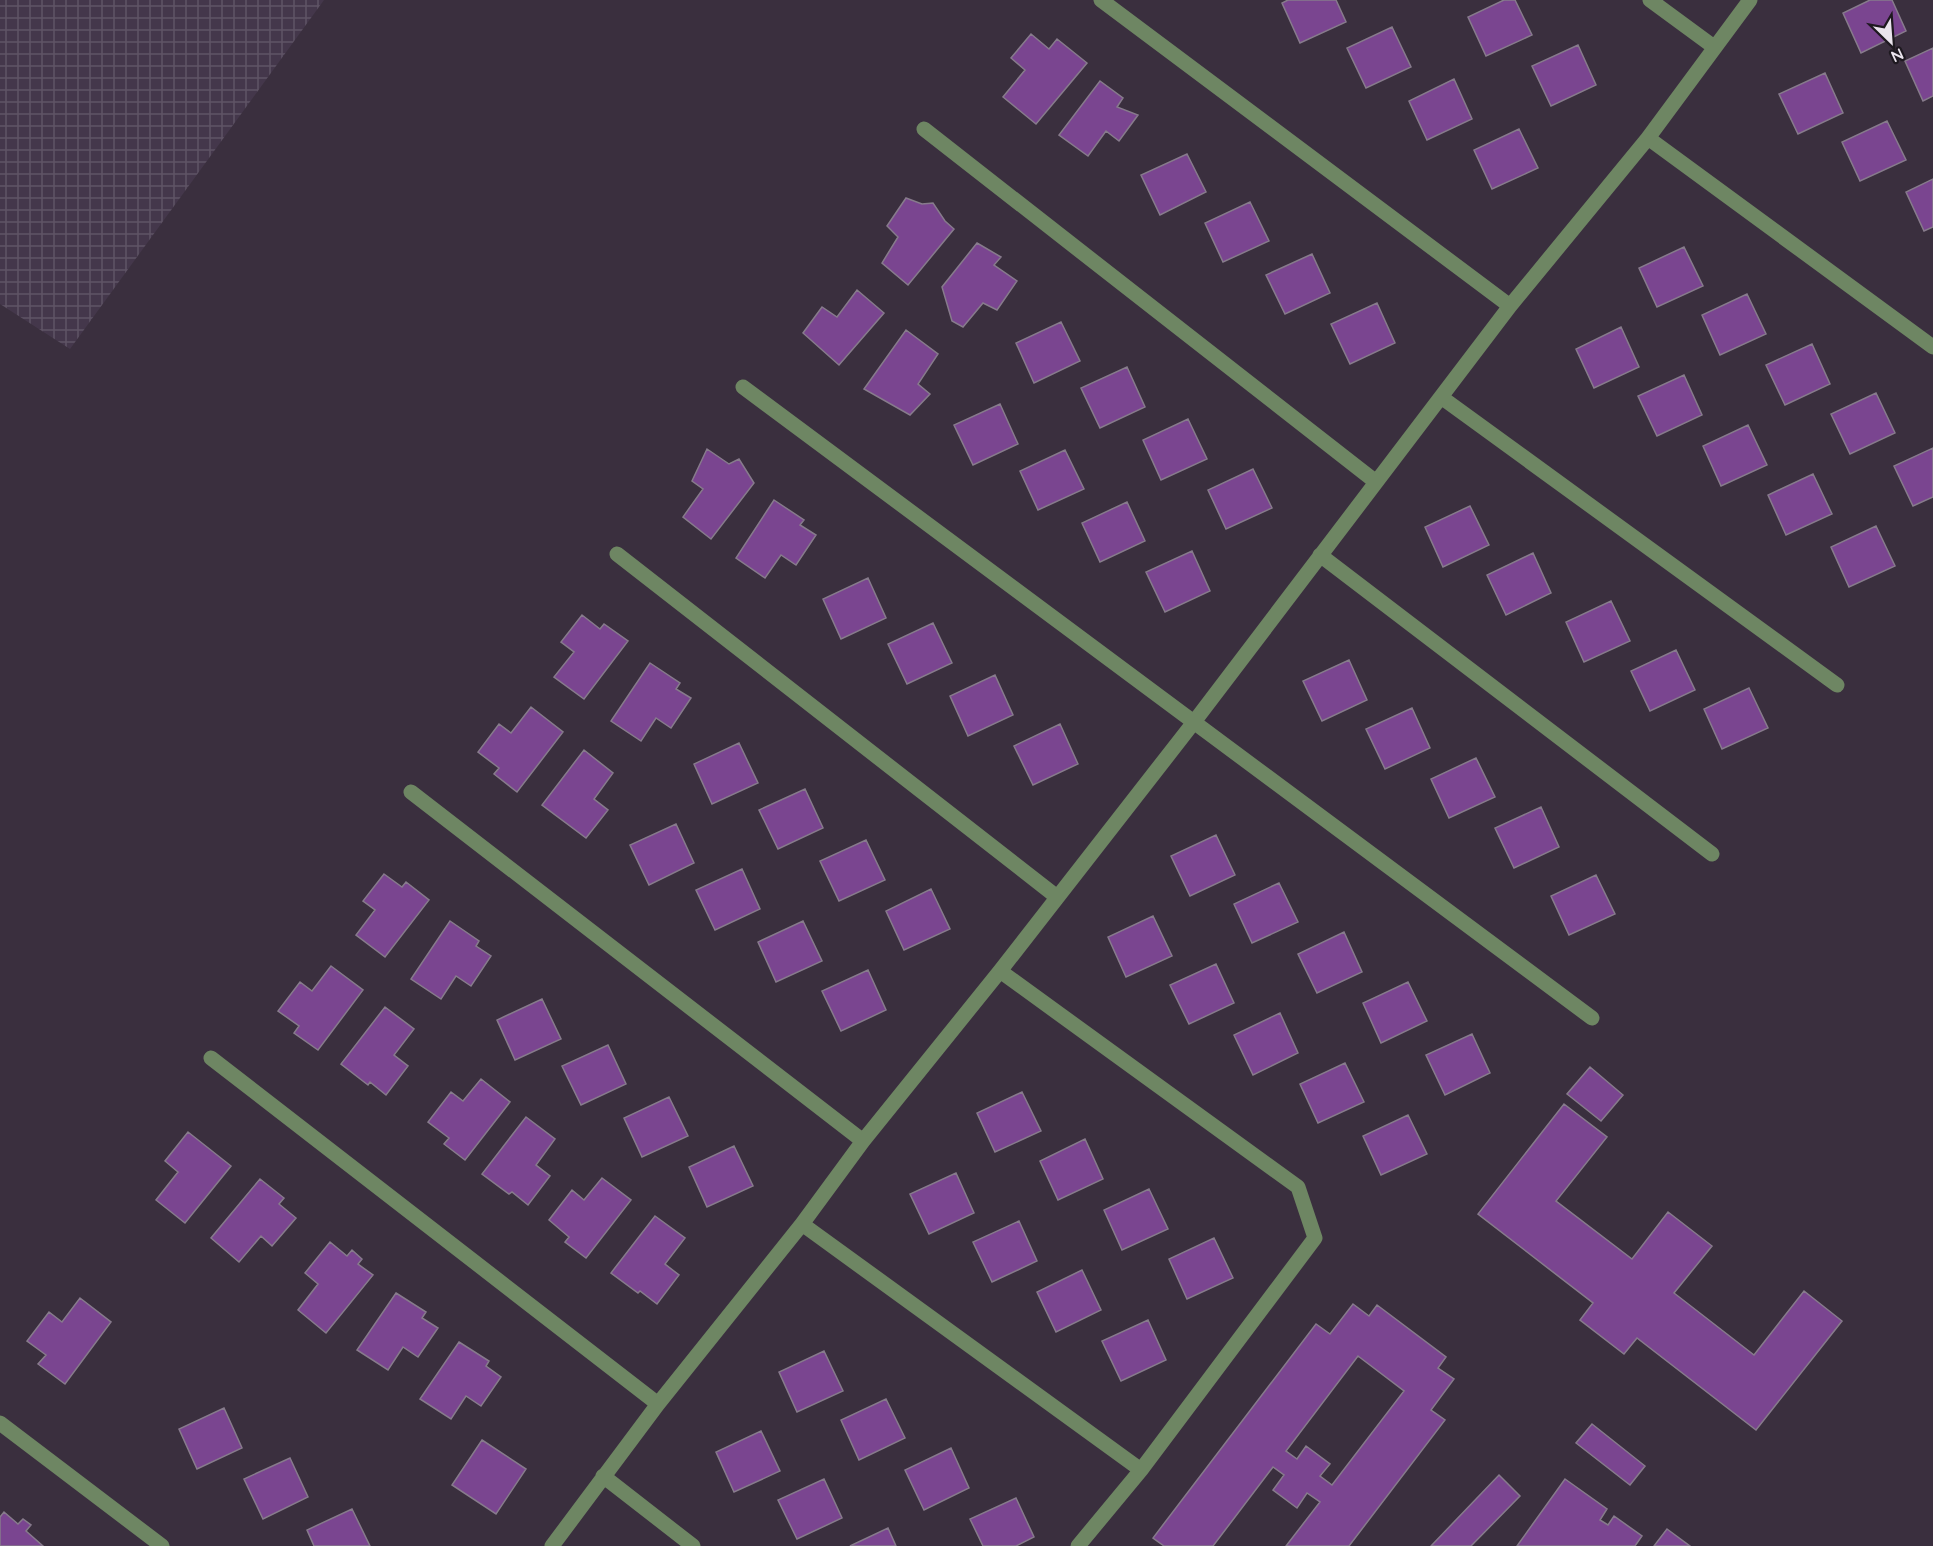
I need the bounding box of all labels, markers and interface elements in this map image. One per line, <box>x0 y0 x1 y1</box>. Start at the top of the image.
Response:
north arrow <box>1861 12 1921 72</box>
text: N <box>1888 44 1907 67</box>

